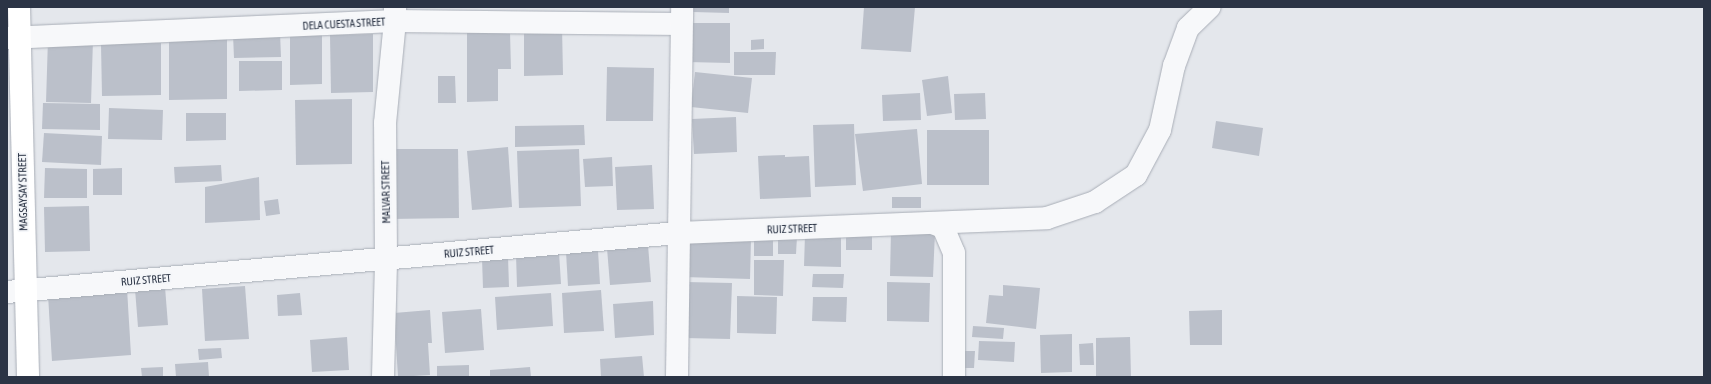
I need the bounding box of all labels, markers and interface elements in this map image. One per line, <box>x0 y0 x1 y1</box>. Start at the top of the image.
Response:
street label: DELA CUESTA STREET <box>302 15 386 33</box>
street label: MAGSAYSAY STREET <box>16 153 30 231</box>
street label: MALVAR STREET <box>379 160 393 224</box>
street label: RUIZ STREET <box>767 222 817 236</box>
street label: RUIZ STREET <box>443 243 495 261</box>
street label: RUIZ STREET <box>120 271 172 289</box>

